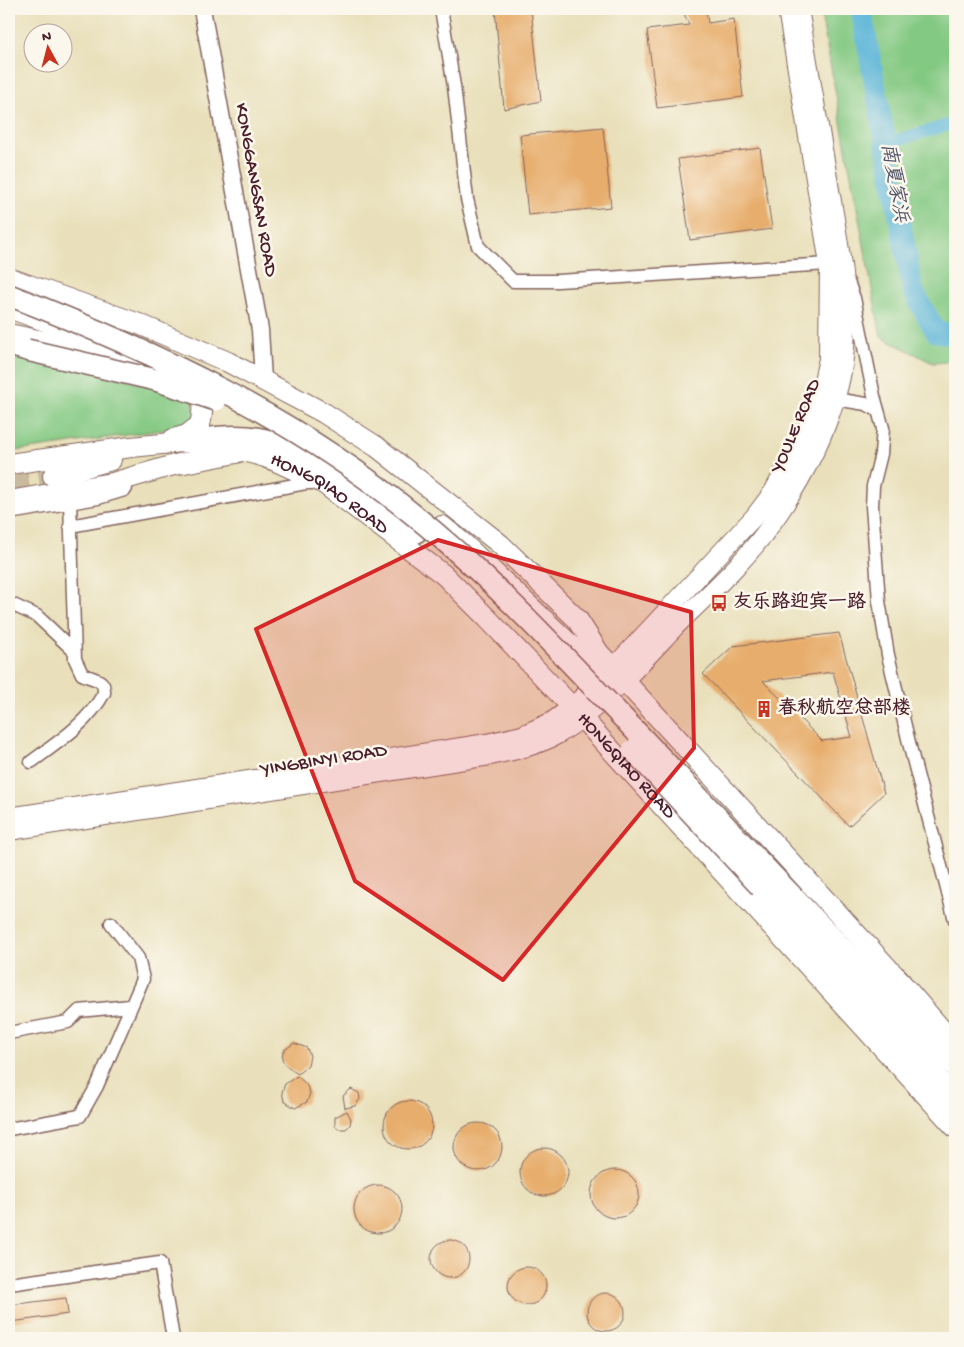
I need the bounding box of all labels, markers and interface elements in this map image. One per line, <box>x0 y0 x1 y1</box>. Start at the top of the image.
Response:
north arrow <box>22 22 72 72</box>
text: N <box>41 29 52 47</box>
street label: KONGGANGSAN ROAD <box>228 101 282 279</box>
water label: 南夏家浜 <box>875 141 913 225</box>
street label: YOULE ROAD <box>766 375 827 478</box>
street label: HONGQIAO ROAD <box>266 449 393 540</box>
place label: 友乐路迎宾一路 <box>733 591 866 615</box>
bus stop icon: 友乐路迎宾一路 <box>709 593 729 613</box>
place label: 春秋航空总部楼 <box>778 697 911 721</box>
building icon: 春秋航空总部楼 <box>754 699 774 719</box>
street label: HONGQIAO ROAD <box>572 708 681 825</box>
street label: YINGBINYI ROAD <box>257 740 389 783</box>

